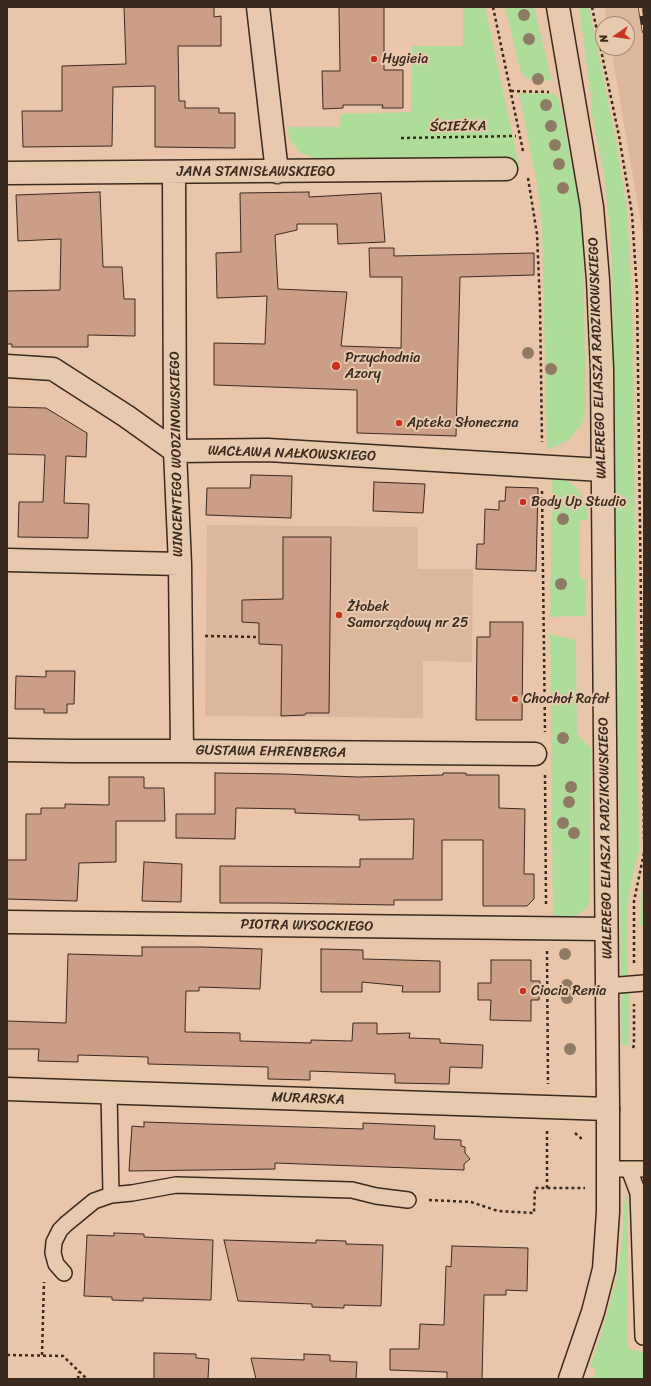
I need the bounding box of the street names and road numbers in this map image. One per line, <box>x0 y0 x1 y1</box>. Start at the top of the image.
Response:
street label: ŚCIEŻKA <box>429 118 487 136</box>
street label: JANA STANISŁAWSKIEGO <box>177 164 335 180</box>
street label: WALEREGO ELIASZA RADZIKOWSKIEGO <box>585 237 611 479</box>
street label: WINCENTEGO WODZINOWSKIEGO <box>167 351 187 557</box>
street label: WACŁAWA NAŁKOWSKIEGO <box>208 443 376 465</box>
street label: WALEREGO ELIASZA RADZIKOWSKIEGO <box>595 717 617 959</box>
street label: GUSTAWA EHRENBERGA <box>196 742 346 762</box>
street label: PIOTRA WYSOCKIEGO <box>240 916 374 936</box>
street label: MURARSKA <box>271 1089 345 1109</box>

